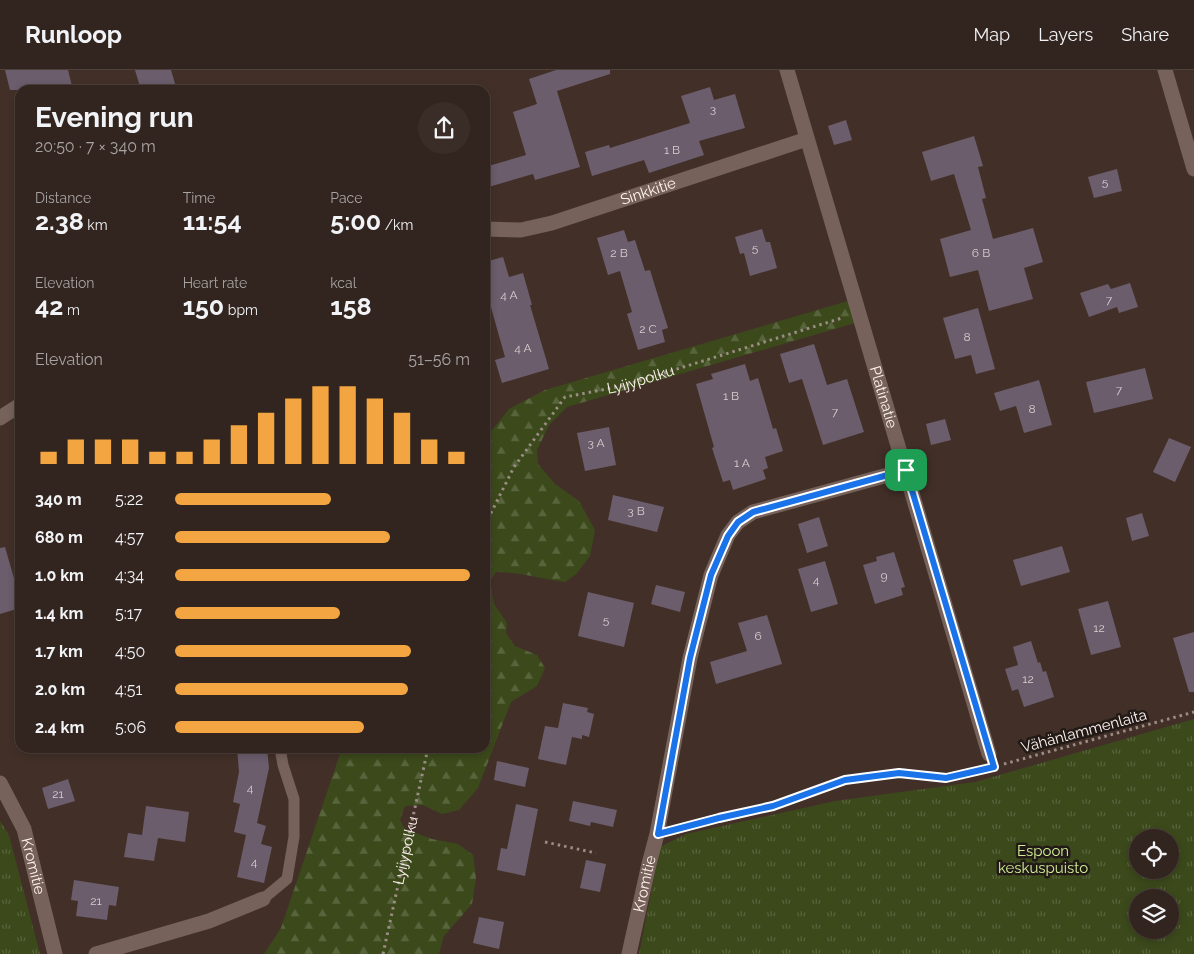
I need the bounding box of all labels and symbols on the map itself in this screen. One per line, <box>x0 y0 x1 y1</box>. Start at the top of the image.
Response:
house number: 3 <box>710 102 716 116</box>
house number: 1 B <box>664 143 680 157</box>
street label: Sinkkitie <box>618 174 678 209</box>
house number: 5 <box>1102 175 1109 189</box>
house number: 5 <box>752 241 759 255</box>
house number: 2 B <box>610 246 628 260</box>
house number: 6 B <box>972 246 990 260</box>
house number: 4 A <box>500 288 518 302</box>
house number: 7 <box>1106 293 1113 307</box>
house number: 2 C <box>639 322 657 336</box>
house number: 8 <box>963 330 971 344</box>
house number: 4 A <box>514 341 532 355</box>
street label: Lyijypolku <box>605 361 677 398</box>
street label: Platinatie <box>866 364 901 430</box>
house number: 7 <box>1116 383 1123 397</box>
house number: 1 B <box>723 389 739 403</box>
house number: 8 <box>1028 402 1036 416</box>
house number: 7 <box>832 405 839 419</box>
house number: 3 A <box>587 436 605 450</box>
pin <box>885 449 927 491</box>
house number: 1 A <box>734 456 750 470</box>
house number: 3 B <box>627 504 645 518</box>
house number: 9 <box>880 569 888 583</box>
house number: 4 <box>813 573 820 587</box>
house number: 5 <box>603 613 610 627</box>
house number: 12 <box>1093 621 1105 635</box>
house number: 6 <box>754 629 762 643</box>
house number: 12 <box>1022 672 1034 686</box>
street label: Vähänlammenlaita <box>1019 706 1149 756</box>
house number: 4 <box>247 781 254 795</box>
house number: 21 <box>52 787 64 801</box>
street label: Lyijypolku <box>389 814 422 886</box>
street label: Kromitie <box>17 836 49 896</box>
park label: Espoon keskuspuisto <box>998 842 1088 877</box>
street label: Kromitie <box>630 853 660 914</box>
house number: 4 <box>251 855 258 869</box>
house number: 21 <box>90 894 102 908</box>

